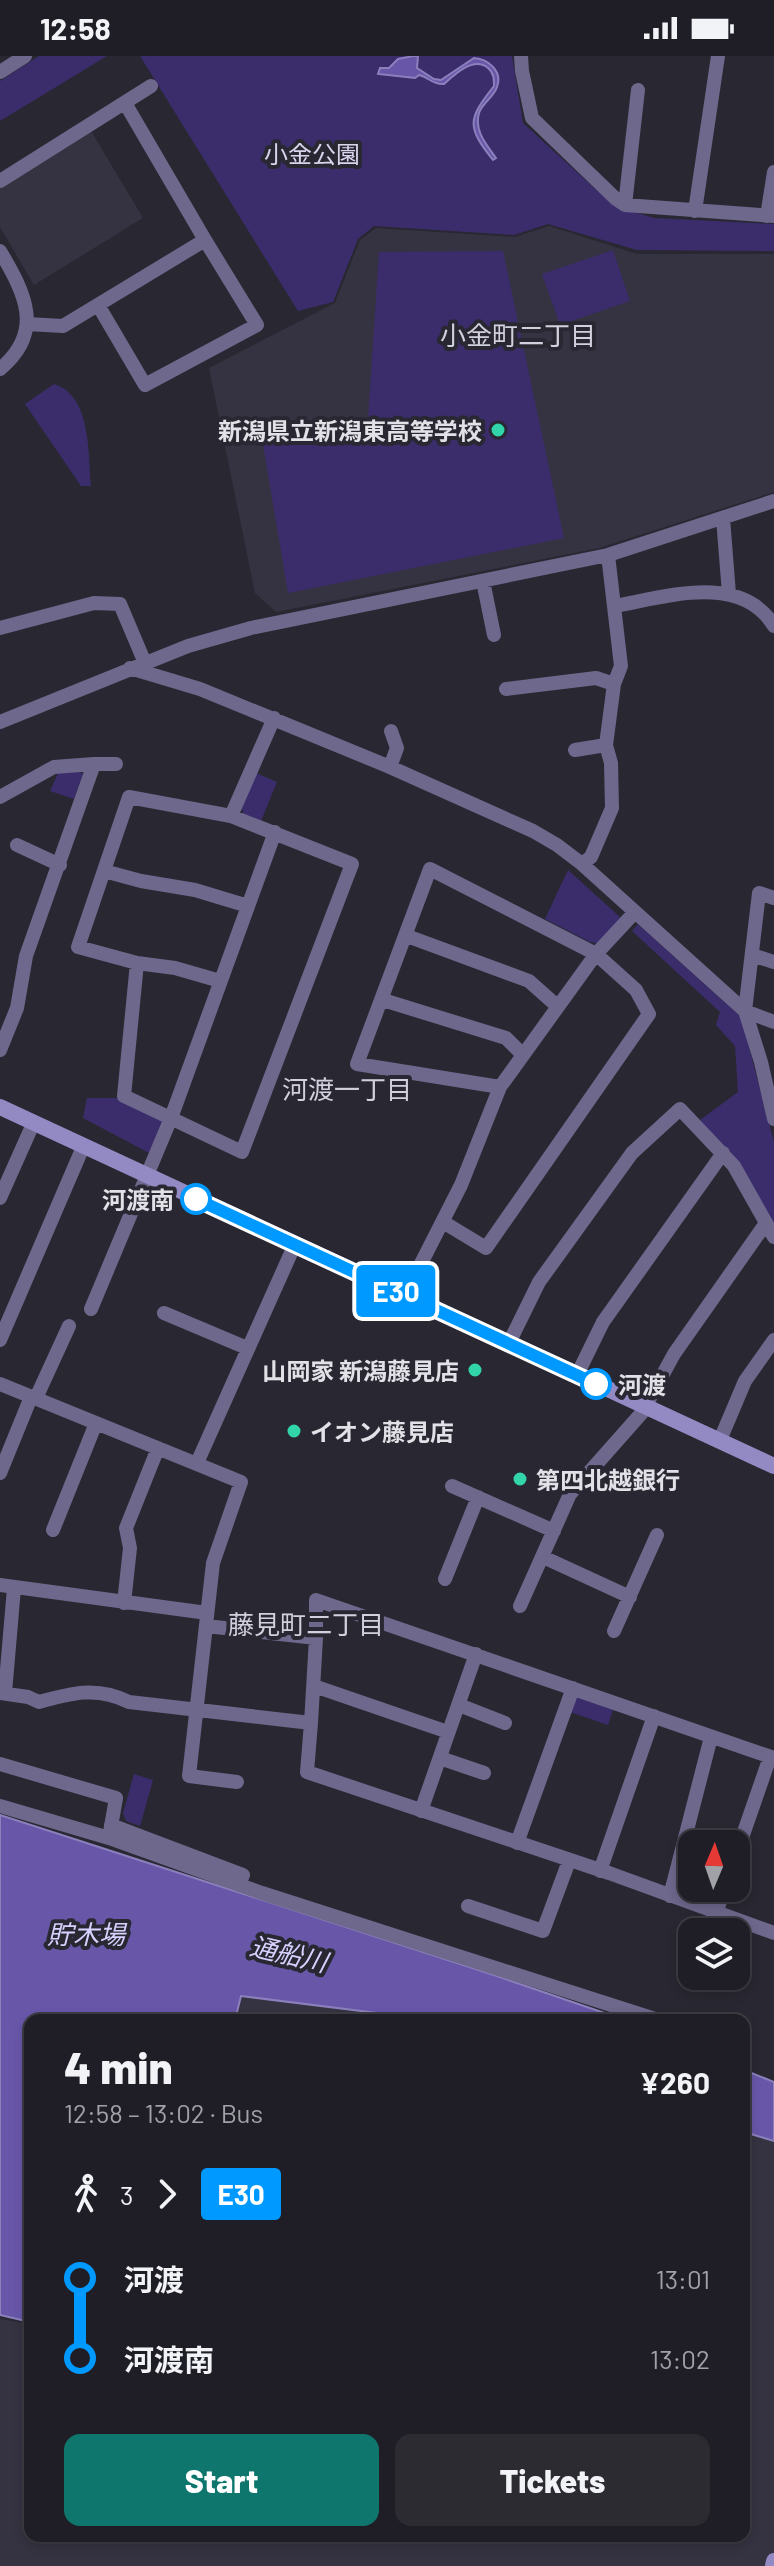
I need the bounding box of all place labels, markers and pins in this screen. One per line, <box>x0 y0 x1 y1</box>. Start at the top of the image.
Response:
place label: 新潟県立新潟東高等学校 <box>218 416 482 445</box>
marker: 新潟県立新潟東高等学校 <box>489 421 507 439</box>
marker: 河渡南 <box>181 1184 211 1214</box>
place label: 河渡南 <box>102 1185 174 1214</box>
place label: 山岡家 新潟藤見店 <box>262 1356 459 1385</box>
marker: 山岡家 新潟藤見店 <box>466 1361 484 1379</box>
marker: 河渡 <box>581 1369 611 1399</box>
place label: 河渡 <box>618 1370 666 1399</box>
place label: イオン藤見店 <box>310 1417 454 1446</box>
marker: イオン藤見店 <box>285 1422 303 1440</box>
place label: 第四北越銀行 <box>536 1465 680 1494</box>
marker: 第四北越銀行 <box>511 1470 529 1488</box>

